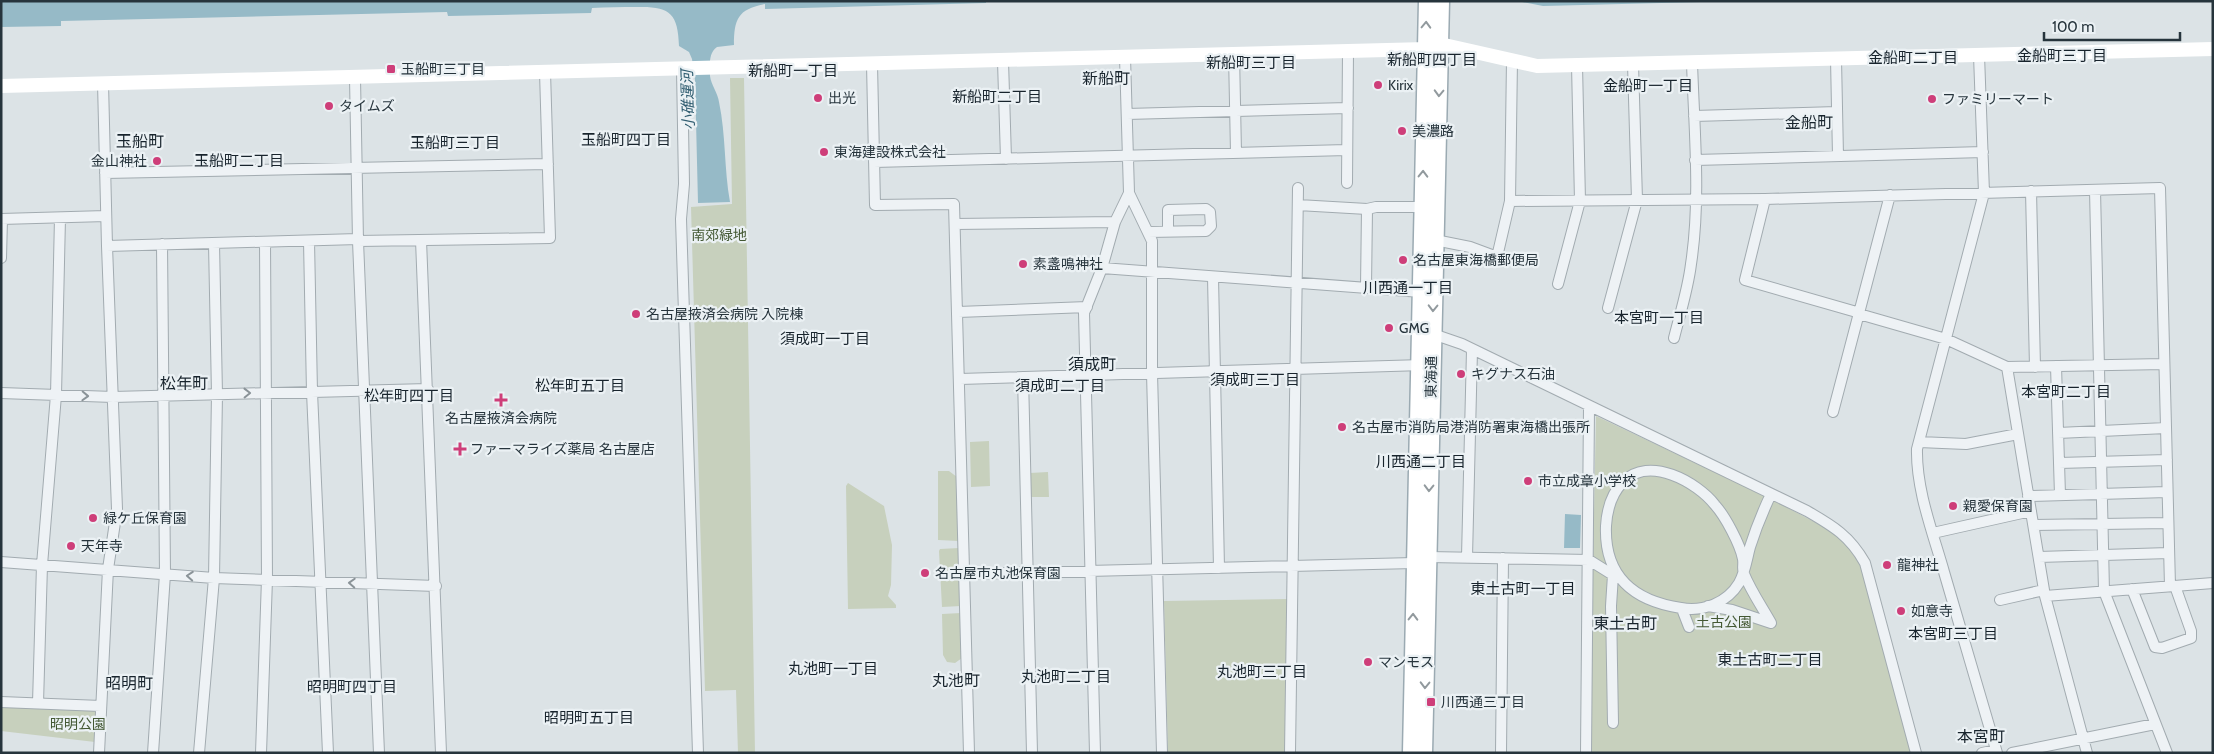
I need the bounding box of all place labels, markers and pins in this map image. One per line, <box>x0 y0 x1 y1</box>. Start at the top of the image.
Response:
place label: 玉船町三丁目 <box>401 60 485 78</box>
marker: 玉船町三丁目 <box>385 63 397 75</box>
place label: Kirix <box>1388 76 1414 94</box>
marker: Kirix <box>1372 79 1384 91</box>
place label: 出光 <box>828 89 856 107</box>
place label: ファミリーマート <box>1942 90 2054 108</box>
marker: 出光 <box>812 92 824 104</box>
marker: ファミリーマート <box>1926 93 1938 105</box>
place label: タイムズ <box>339 97 395 115</box>
marker: タイムズ <box>323 100 335 112</box>
place label: 美濃路 <box>1412 122 1454 140</box>
marker: 美濃路 <box>1396 125 1408 137</box>
place label: 東海建設株式会社 <box>834 143 946 161</box>
marker: 東海建設株式会社 <box>818 146 830 158</box>
place label: 金山神社 <box>91 152 147 170</box>
marker: 金山神社 <box>151 155 163 167</box>
place label: 名古屋東海橋郵便局 <box>1413 251 1539 269</box>
marker: 名古屋東海橋郵便局 <box>1397 254 1409 266</box>
place label: 素盞鳴神社 <box>1033 255 1103 273</box>
marker: 素盞鳴神社 <box>1017 258 1029 270</box>
place label: 名古屋掖済会病院 入院棟 <box>646 305 803 323</box>
marker: 名古屋掖済会病院 入院棟 <box>630 308 642 320</box>
place label: GMG <box>1399 319 1429 337</box>
marker: GMG <box>1383 322 1395 334</box>
place label: キグナス石油 <box>1471 365 1555 383</box>
marker: キグナス石油 <box>1455 368 1467 380</box>
marker: 名古屋掖済会病院 <box>494 393 508 407</box>
place label: 名古屋掖済会病院 <box>445 409 557 427</box>
place label: 名古屋市消防局港消防署東海橋出張所 <box>1352 418 1590 436</box>
marker: 名古屋市消防局港消防署東海橋出張所 <box>1336 421 1348 433</box>
place label: ファーマライズ薬局 名古屋店 <box>470 440 655 458</box>
marker: ファーマライズ薬局 名古屋店 <box>454 443 466 455</box>
place label: 市立成章小学校 <box>1538 472 1636 490</box>
marker: 市立成章小学校 <box>1522 475 1534 487</box>
place label: 親愛保育園 <box>1963 497 2033 515</box>
marker: 親愛保育園 <box>1947 500 1959 512</box>
place label: 緑ケ丘保育園 <box>103 509 187 527</box>
marker: 緑ケ丘保育園 <box>87 512 99 524</box>
place label: 天年寺 <box>81 537 123 555</box>
marker: 天年寺 <box>65 540 77 552</box>
place label: 龍神社 <box>1897 556 1939 574</box>
marker: 龍神社 <box>1881 559 1893 571</box>
place label: 名古屋市丸池保育園 <box>935 564 1061 582</box>
marker: 名古屋市丸池保育園 <box>919 567 931 579</box>
place label: 如意寺 <box>1911 602 1953 620</box>
marker: 如意寺 <box>1895 605 1907 617</box>
place label: マンモス <box>1378 653 1434 671</box>
marker: マンモス <box>1362 656 1374 668</box>
place label: 川西通三丁目 <box>1441 693 1525 711</box>
marker: 川西通三丁目 <box>1425 696 1437 708</box>

